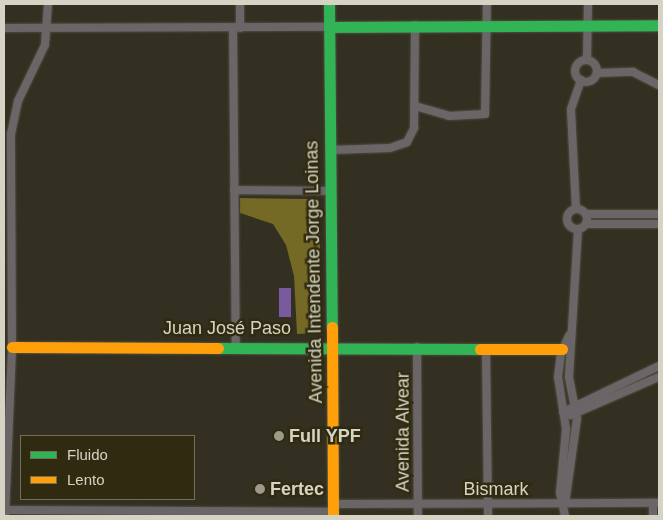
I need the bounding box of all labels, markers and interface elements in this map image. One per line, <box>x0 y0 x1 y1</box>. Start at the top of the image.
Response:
street label: Avenida Intendente Jorge Loinas <box>301 140 327 404</box>
street label: Juan José Paso <box>163 317 291 339</box>
street label: Avenida Alvear <box>392 372 414 492</box>
place label: Full YPF <box>289 425 361 447</box>
marker: Full YPF <box>273 430 285 442</box>
legend <box>20 435 195 500</box>
text: Fluido <box>67 446 108 463</box>
text: Lento <box>67 471 105 488</box>
place label: Fertec <box>270 478 324 500</box>
street label: Bismark <box>463 478 529 500</box>
marker: Fertec <box>254 483 266 495</box>

